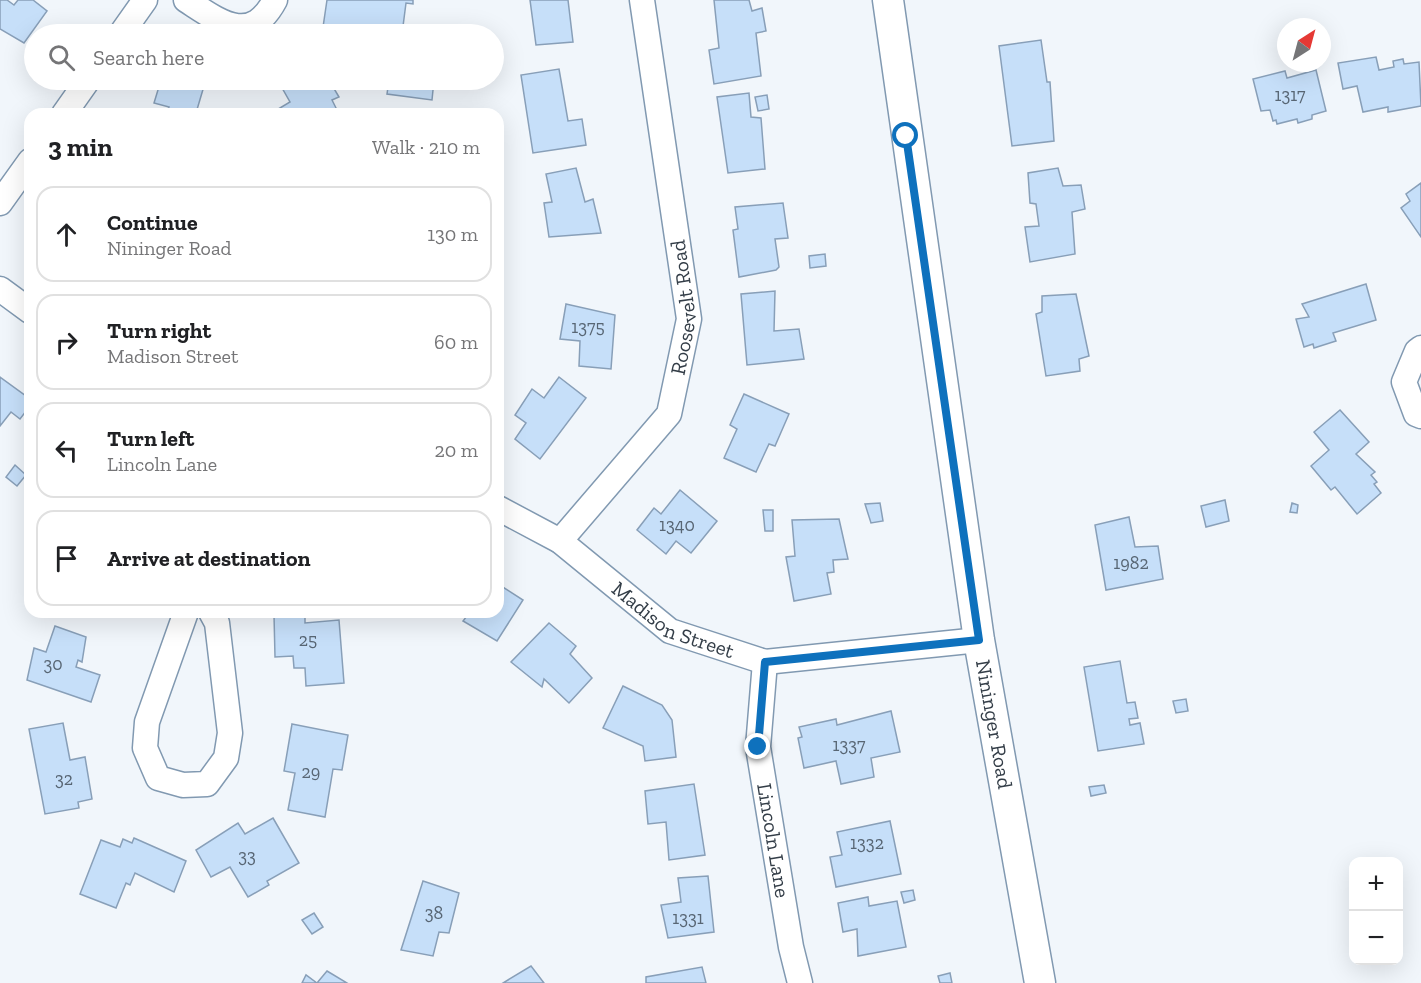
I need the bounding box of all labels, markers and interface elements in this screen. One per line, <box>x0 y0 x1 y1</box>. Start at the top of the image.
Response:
north arrow <box>1277 18 1331 72</box>
search box <box>24 24 504 90</box>
icon: search <box>45 41 78 74</box>
text: Search here <box>93 44 204 71</box>
house number: 1317 <box>1275 84 1306 106</box>
route start <box>892 122 918 148</box>
text: 3 min <box>48 131 113 163</box>
text: Walk · 210 m <box>372 135 480 159</box>
text: Continue <box>107 209 198 236</box>
icon: ahead <box>50 218 83 251</box>
text: 130 m <box>427 222 478 246</box>
text: Nininger Road <box>107 236 232 260</box>
street label: Roosevelt Road <box>664 238 701 377</box>
house number: 1375 <box>571 316 605 338</box>
text: Turn right <box>107 317 211 344</box>
icon: right <box>50 326 83 359</box>
text: 60 m <box>434 330 478 354</box>
text: Madison Street <box>107 344 238 368</box>
text: Turn left <box>107 425 194 452</box>
icon: left <box>50 434 83 467</box>
text: 20 m <box>434 438 478 462</box>
text: Lincoln Lane <box>107 452 217 476</box>
house number: 1340 <box>659 514 695 536</box>
icon: arrive <box>50 542 83 575</box>
text: Arrive at destination <box>107 545 310 572</box>
house number: 1982 <box>1113 552 1149 574</box>
street label: Madison Street <box>607 576 738 663</box>
house number: 25 <box>299 629 317 651</box>
house number: 30 <box>43 653 63 675</box>
street label: Nininger Road <box>971 658 1018 791</box>
route end <box>744 733 770 759</box>
house number: 1337 <box>832 734 866 756</box>
house number: 29 <box>302 761 320 783</box>
house number: 32 <box>55 768 73 790</box>
street label: Lincoln Lane <box>752 781 796 900</box>
house number: 1332 <box>850 832 884 854</box>
house number: 33 <box>238 845 256 867</box>
map controls <box>1349 857 1403 965</box>
button: + <box>1349 857 1403 911</box>
house number: 38 <box>425 902 443 924</box>
house number: 1331 <box>672 907 704 929</box>
button: − <box>1349 911 1403 965</box>

